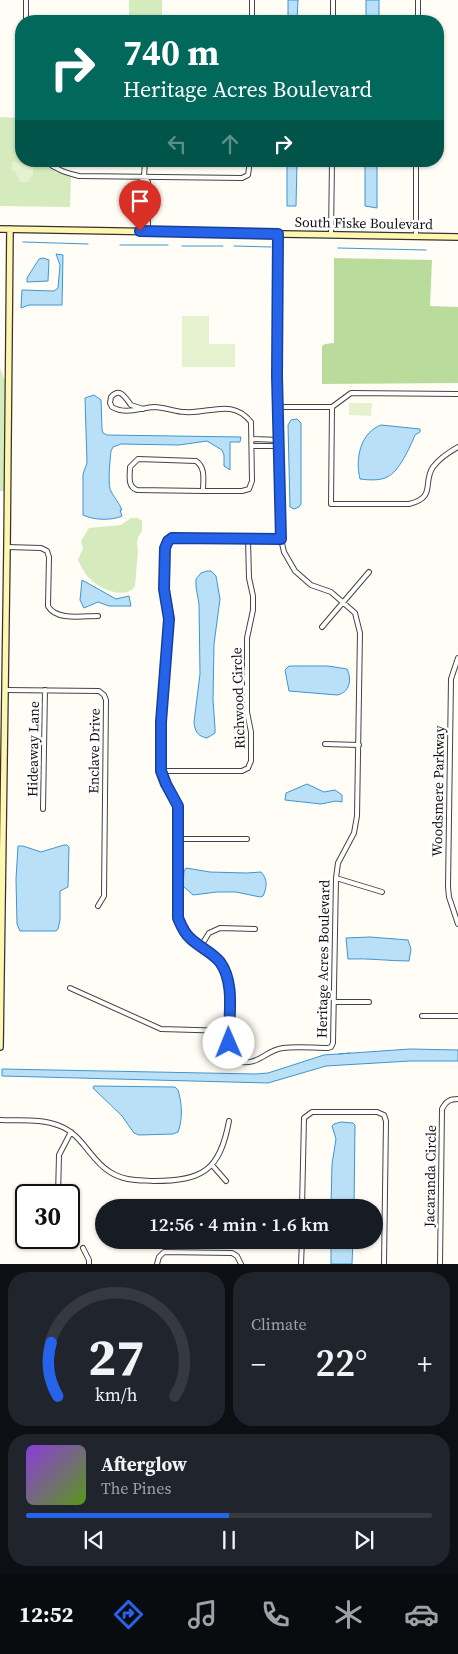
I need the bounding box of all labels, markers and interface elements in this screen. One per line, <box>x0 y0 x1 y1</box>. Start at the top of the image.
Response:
text: 740 m <box>123 29 219 77</box>
icon: right <box>40 35 105 100</box>
text: Heritage Acres Boulevard <box>123 74 372 104</box>
icon: left <box>163 130 191 158</box>
icon: ahead <box>216 130 244 158</box>
icon: right <box>269 130 297 158</box>
pin <box>119 180 161 231</box>
icon: arrive <box>126 187 154 215</box>
street label: South Fiske Boulevard <box>295 212 433 234</box>
street label: Richwood Circle <box>226 647 250 749</box>
street label: Hideaway Lane <box>22 701 44 797</box>
street label: Enclave Drive <box>83 708 105 794</box>
street label: Woodsmere Parkway <box>427 724 449 857</box>
street label: Heritage Acres Boulevard <box>312 880 334 1038</box>
position arrow <box>202 1016 254 1068</box>
street label: Jacaranda Circle <box>419 1125 441 1228</box>
speed limit sign: 30 <box>15 1184 80 1249</box>
text: 12:56 · 4 min · 1.6 km <box>149 1211 329 1237</box>
text: Climate <box>251 1313 307 1335</box>
text: 27 <box>88 1321 145 1392</box>
text: 22° <box>316 1337 367 1389</box>
text: − <box>251 1345 266 1383</box>
text: + <box>417 1345 432 1383</box>
text: km/h <box>95 1382 138 1407</box>
text: Afterglow <box>101 1451 187 1477</box>
text: The Pines <box>101 1477 171 1499</box>
icon: previous <box>80 1526 108 1554</box>
icon: pause <box>215 1526 243 1554</box>
icon: next <box>350 1526 378 1554</box>
icon: directions <box>111 1597 146 1632</box>
icon: music <box>185 1597 220 1632</box>
icon: phone <box>258 1597 293 1632</box>
icon: climate <box>331 1597 366 1632</box>
icon: car <box>404 1597 439 1632</box>
text: 12:52 <box>19 1599 73 1629</box>

